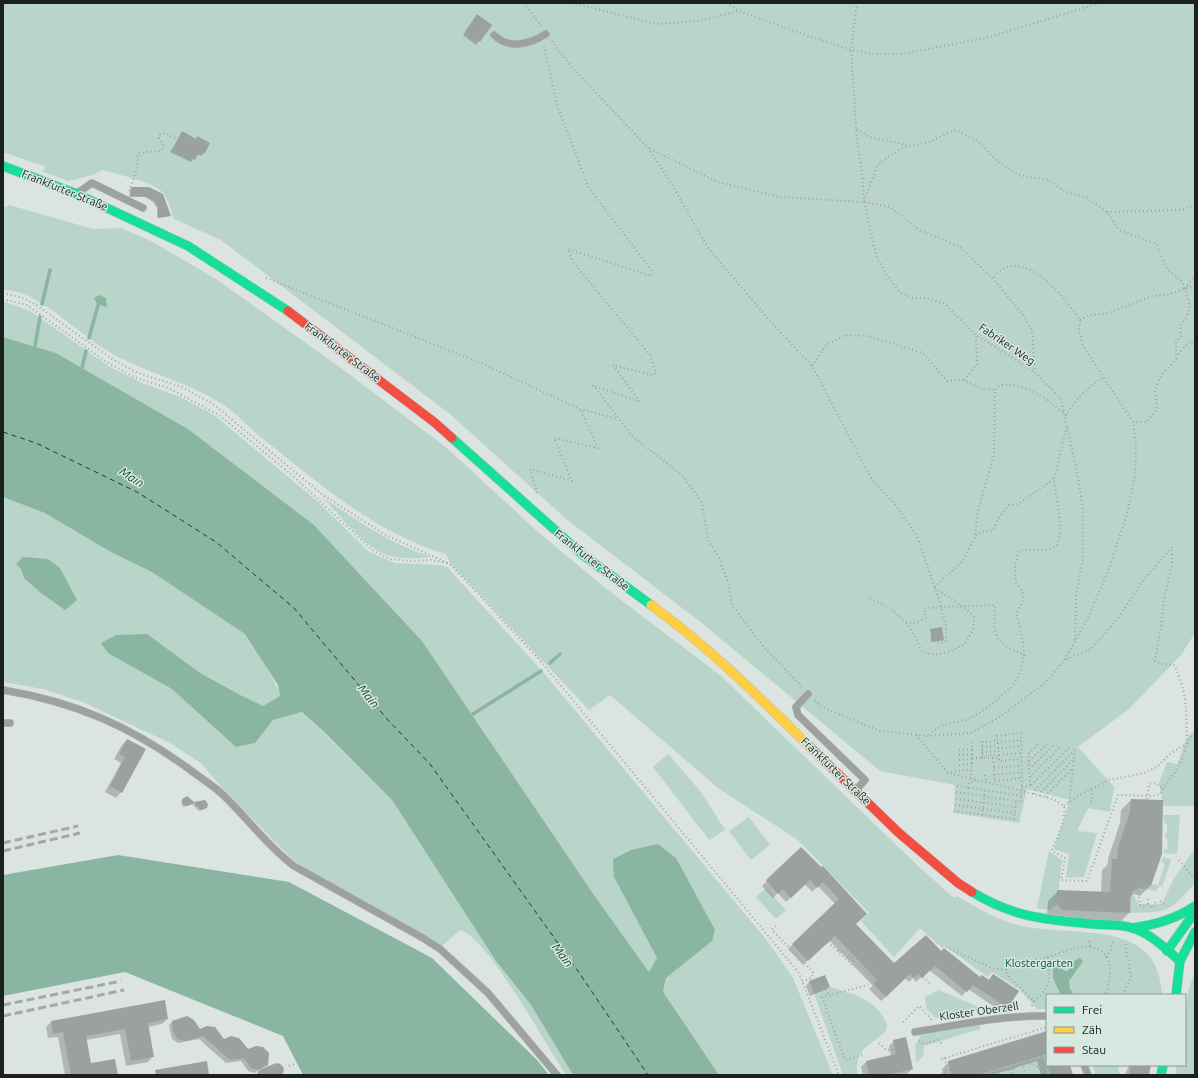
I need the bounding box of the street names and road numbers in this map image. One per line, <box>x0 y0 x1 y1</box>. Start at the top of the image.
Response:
street label: Frankfurter Straße <box>20 167 110 213</box>
street label: Frankfurter Straße <box>303 320 383 384</box>
street label: Fabriker Weg <box>977 321 1037 367</box>
street label: Frankfurter Straße <box>552 527 632 593</box>
street label: Frankfurter Straße <box>799 735 873 807</box>
street label: Kloster Oberzell <box>939 999 1019 1022</box>

